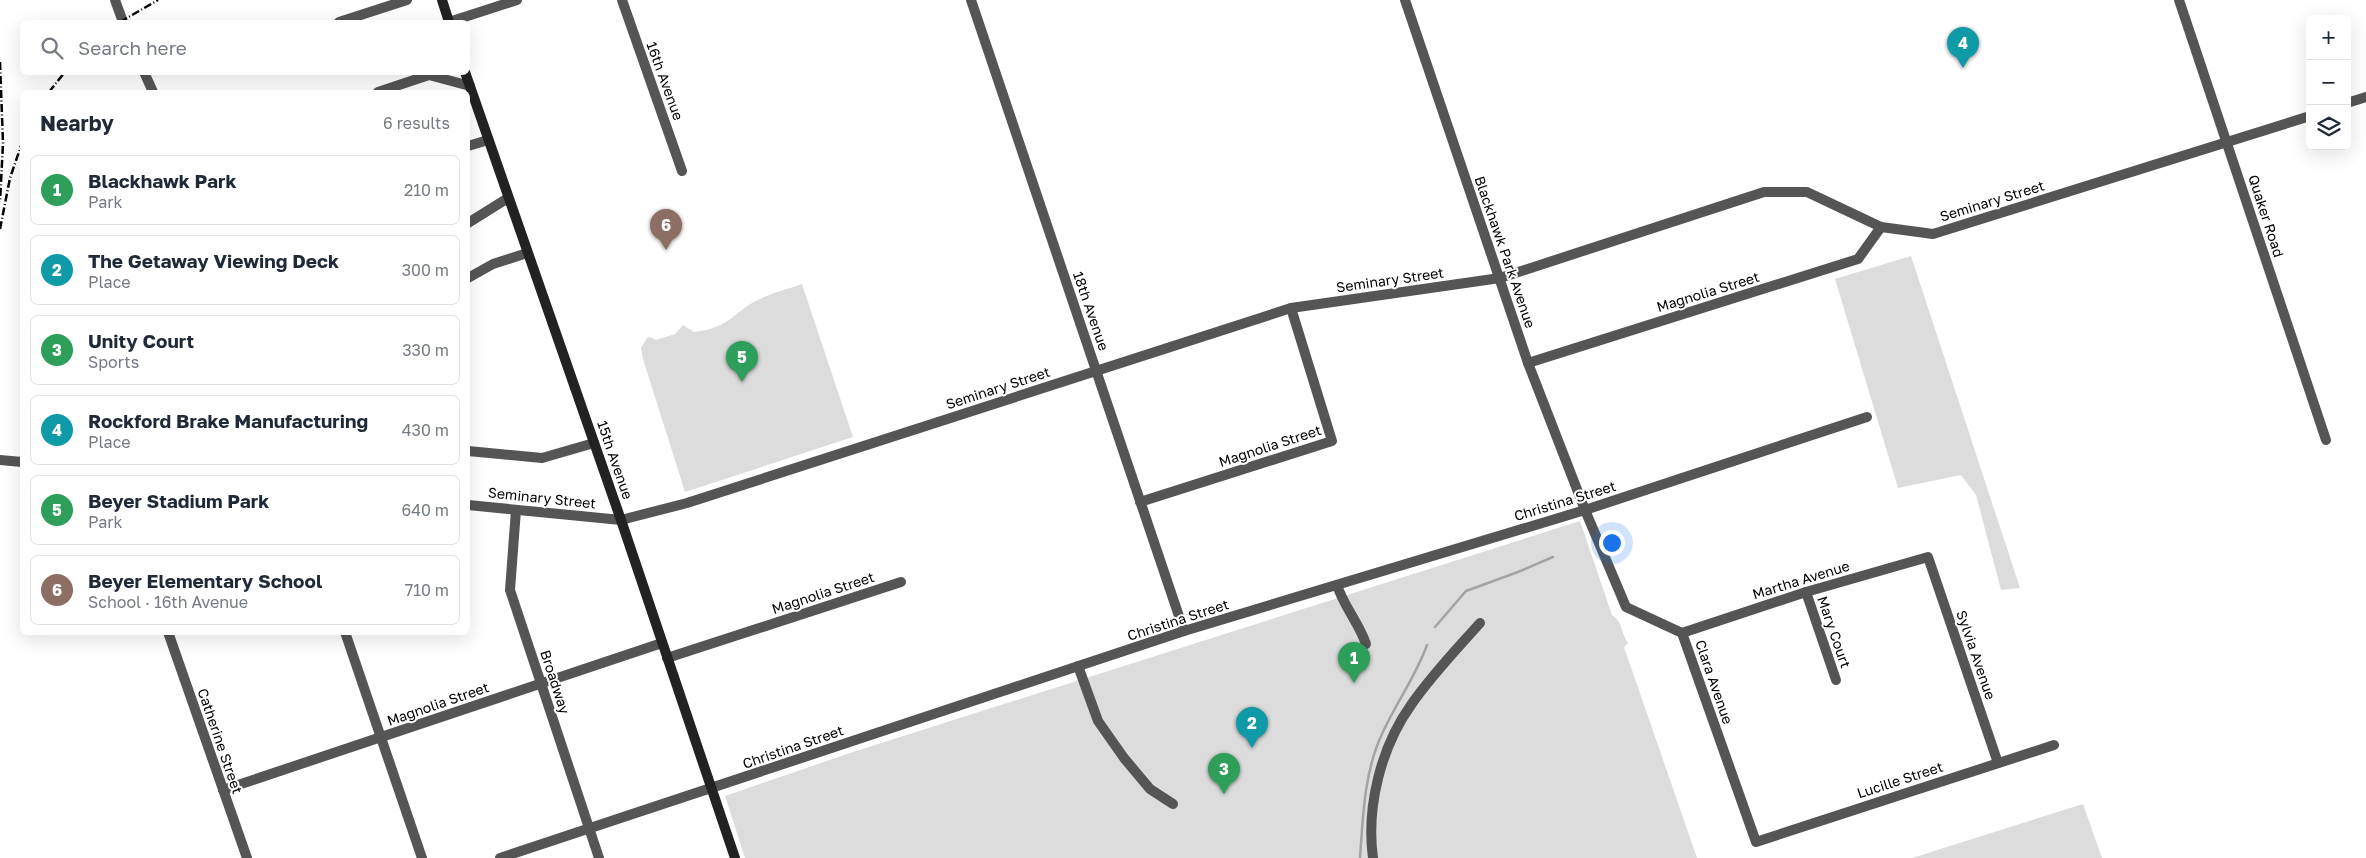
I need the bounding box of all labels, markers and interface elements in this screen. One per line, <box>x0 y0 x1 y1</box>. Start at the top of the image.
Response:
map controls <box>2306 15 2351 150</box>
button: + <box>2306 15 2351 60</box>
search box <box>20 20 470 75</box>
pin: 4 <box>1947 27 1979 68</box>
icon: search <box>38 34 66 62</box>
text: Search here <box>78 36 187 59</box>
street label: 16th Avenue <box>643 39 688 122</box>
button: − <box>2306 60 2351 105</box>
button: layers <box>2306 105 2351 150</box>
text: Nearby <box>40 110 114 136</box>
text: 6 results <box>383 113 450 133</box>
text: Blackhawk Park <box>88 169 237 192</box>
street label: Quaker Road <box>2245 172 2288 259</box>
street label: Blackhawk Park Avenue <box>1471 174 1540 330</box>
street label: Seminary Street <box>1938 177 2046 224</box>
text: 1 <box>53 180 61 200</box>
text: 210 m <box>404 180 449 200</box>
text: Park <box>88 192 123 212</box>
pin: 6 <box>650 209 682 250</box>
text: The Getaway Viewing Deck <box>88 249 339 272</box>
text: 2 <box>52 260 62 280</box>
text: 300 m <box>402 260 449 280</box>
street label: Seminary Street <box>1335 264 1445 295</box>
street label: Magnolia Street <box>1654 268 1761 315</box>
street label: 18th Avenue <box>1070 269 1113 353</box>
text: Place <box>88 272 131 292</box>
text: Unity Court <box>88 329 194 352</box>
text: 3 <box>52 340 62 360</box>
text: 330 m <box>402 340 449 360</box>
pin: 5 <box>726 341 758 382</box>
text: Sports <box>88 352 139 372</box>
street label: Seminary Street <box>944 363 1052 412</box>
text: Rockford Brake Manufacturing <box>88 409 368 432</box>
street label: 15th Avenue <box>594 418 637 501</box>
text: 4 <box>52 420 62 440</box>
text: 430 m <box>402 420 449 440</box>
street label: Magnolia Street <box>1217 421 1323 470</box>
text: Place <box>88 432 131 452</box>
street label: Christina Street <box>1512 477 1618 524</box>
street label: Seminary Street <box>487 483 597 512</box>
text: Beyer Stadium Park <box>88 489 269 512</box>
text: 5 <box>52 500 62 520</box>
text: 640 m <box>401 500 449 520</box>
text: Park <box>88 512 123 532</box>
your location <box>1599 530 1625 556</box>
street label: Martha Avenue <box>1750 557 1852 602</box>
street label: Magnolia Street <box>770 568 876 617</box>
text: Beyer Elementary School <box>88 569 322 592</box>
text: 6 <box>52 580 62 600</box>
text: 710 m <box>405 580 449 600</box>
text: School · 16th Avenue <box>88 592 248 612</box>
street label: Mary Court <box>1814 594 1855 670</box>
street label: Christina Street <box>1125 595 1231 644</box>
street label: Sylvia Avenue <box>1953 608 2000 702</box>
street label: Clara Avenue <box>1692 637 1737 726</box>
pin: 1 <box>1338 642 1370 683</box>
street label: Broadway <box>537 648 574 716</box>
street label: Magnolia Street <box>385 678 491 729</box>
street label: Catherine Street <box>194 686 246 796</box>
pin: 2 <box>1236 707 1268 748</box>
street label: Christina Street <box>740 721 846 772</box>
pin: 3 <box>1208 753 1240 794</box>
street label: Lucille Street <box>1855 758 1945 801</box>

